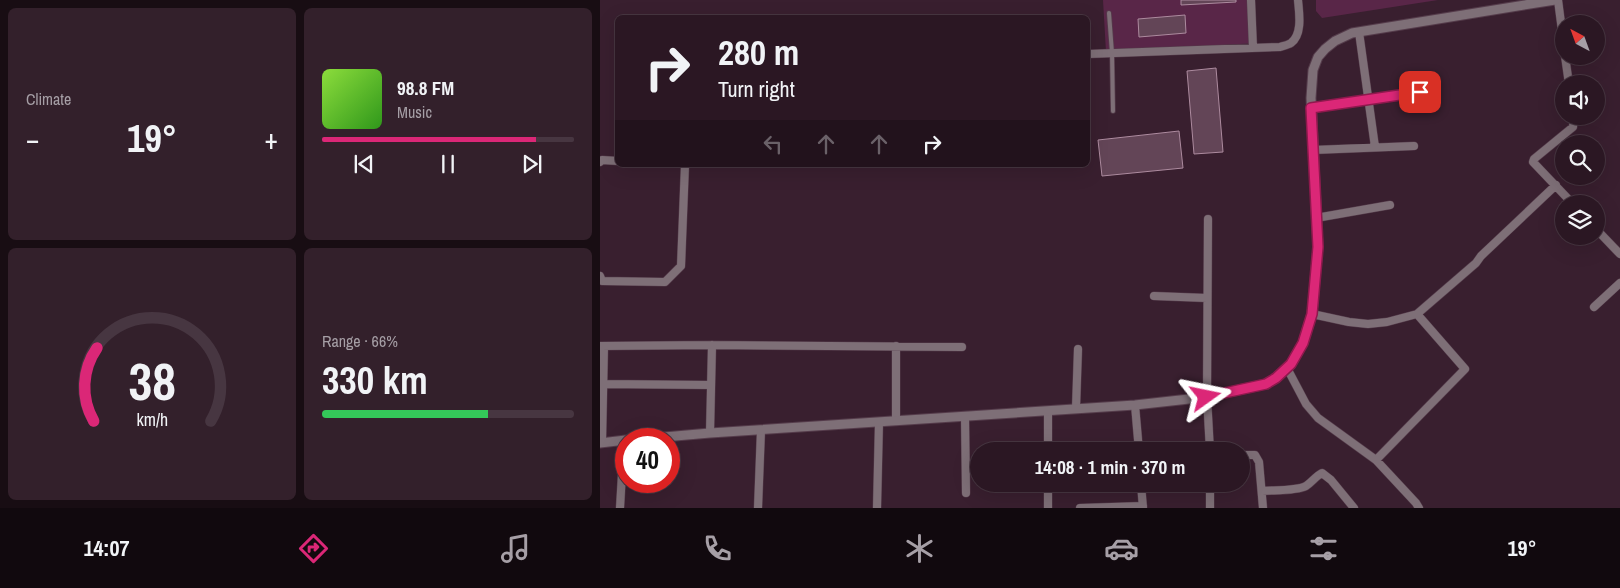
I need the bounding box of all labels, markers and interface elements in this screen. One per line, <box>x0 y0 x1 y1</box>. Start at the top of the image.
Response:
north arrow <box>1555 15 1605 65</box>
map controls <box>1555 15 1605 245</box>
text: 280 m <box>718 29 799 76</box>
icon: right <box>635 35 700 100</box>
pin <box>1399 71 1441 113</box>
text: Turn right <box>718 74 795 104</box>
text: 98.8 FM <box>397 75 454 101</box>
button: sound <box>1555 75 1605 125</box>
icon: arrive <box>1406 78 1434 106</box>
text: Climate <box>26 88 71 110</box>
text: Music <box>397 101 432 123</box>
text: 19° <box>127 113 177 164</box>
text: − <box>26 120 39 158</box>
text: + <box>265 120 278 158</box>
icon: left <box>759 130 787 158</box>
icon: ahead <box>812 130 840 158</box>
icon: ahead <box>865 130 893 158</box>
icon: right <box>918 130 946 158</box>
button: search <box>1555 135 1605 185</box>
icon: previous <box>350 150 378 178</box>
icon: pause <box>434 150 462 178</box>
icon: next <box>518 150 546 178</box>
button: layers <box>1555 195 1605 245</box>
text: Range · 66% <box>322 330 398 352</box>
text: 38 <box>128 346 176 416</box>
text: 330 km <box>322 355 428 406</box>
position arrow <box>1179 370 1231 422</box>
text: km/h <box>136 408 168 432</box>
speed limit sign: 40 <box>615 428 680 493</box>
text: 14:08 · 1 min · 370 m <box>1035 454 1185 480</box>
icon: directions <box>296 531 331 566</box>
icon: music <box>498 531 533 566</box>
icon: phone <box>700 531 735 566</box>
icon: climate <box>902 531 937 566</box>
icon: car <box>1104 531 1139 566</box>
icon: filters <box>1306 531 1341 566</box>
text: 14:07 <box>83 533 130 563</box>
text: 19° <box>1508 533 1536 563</box>

